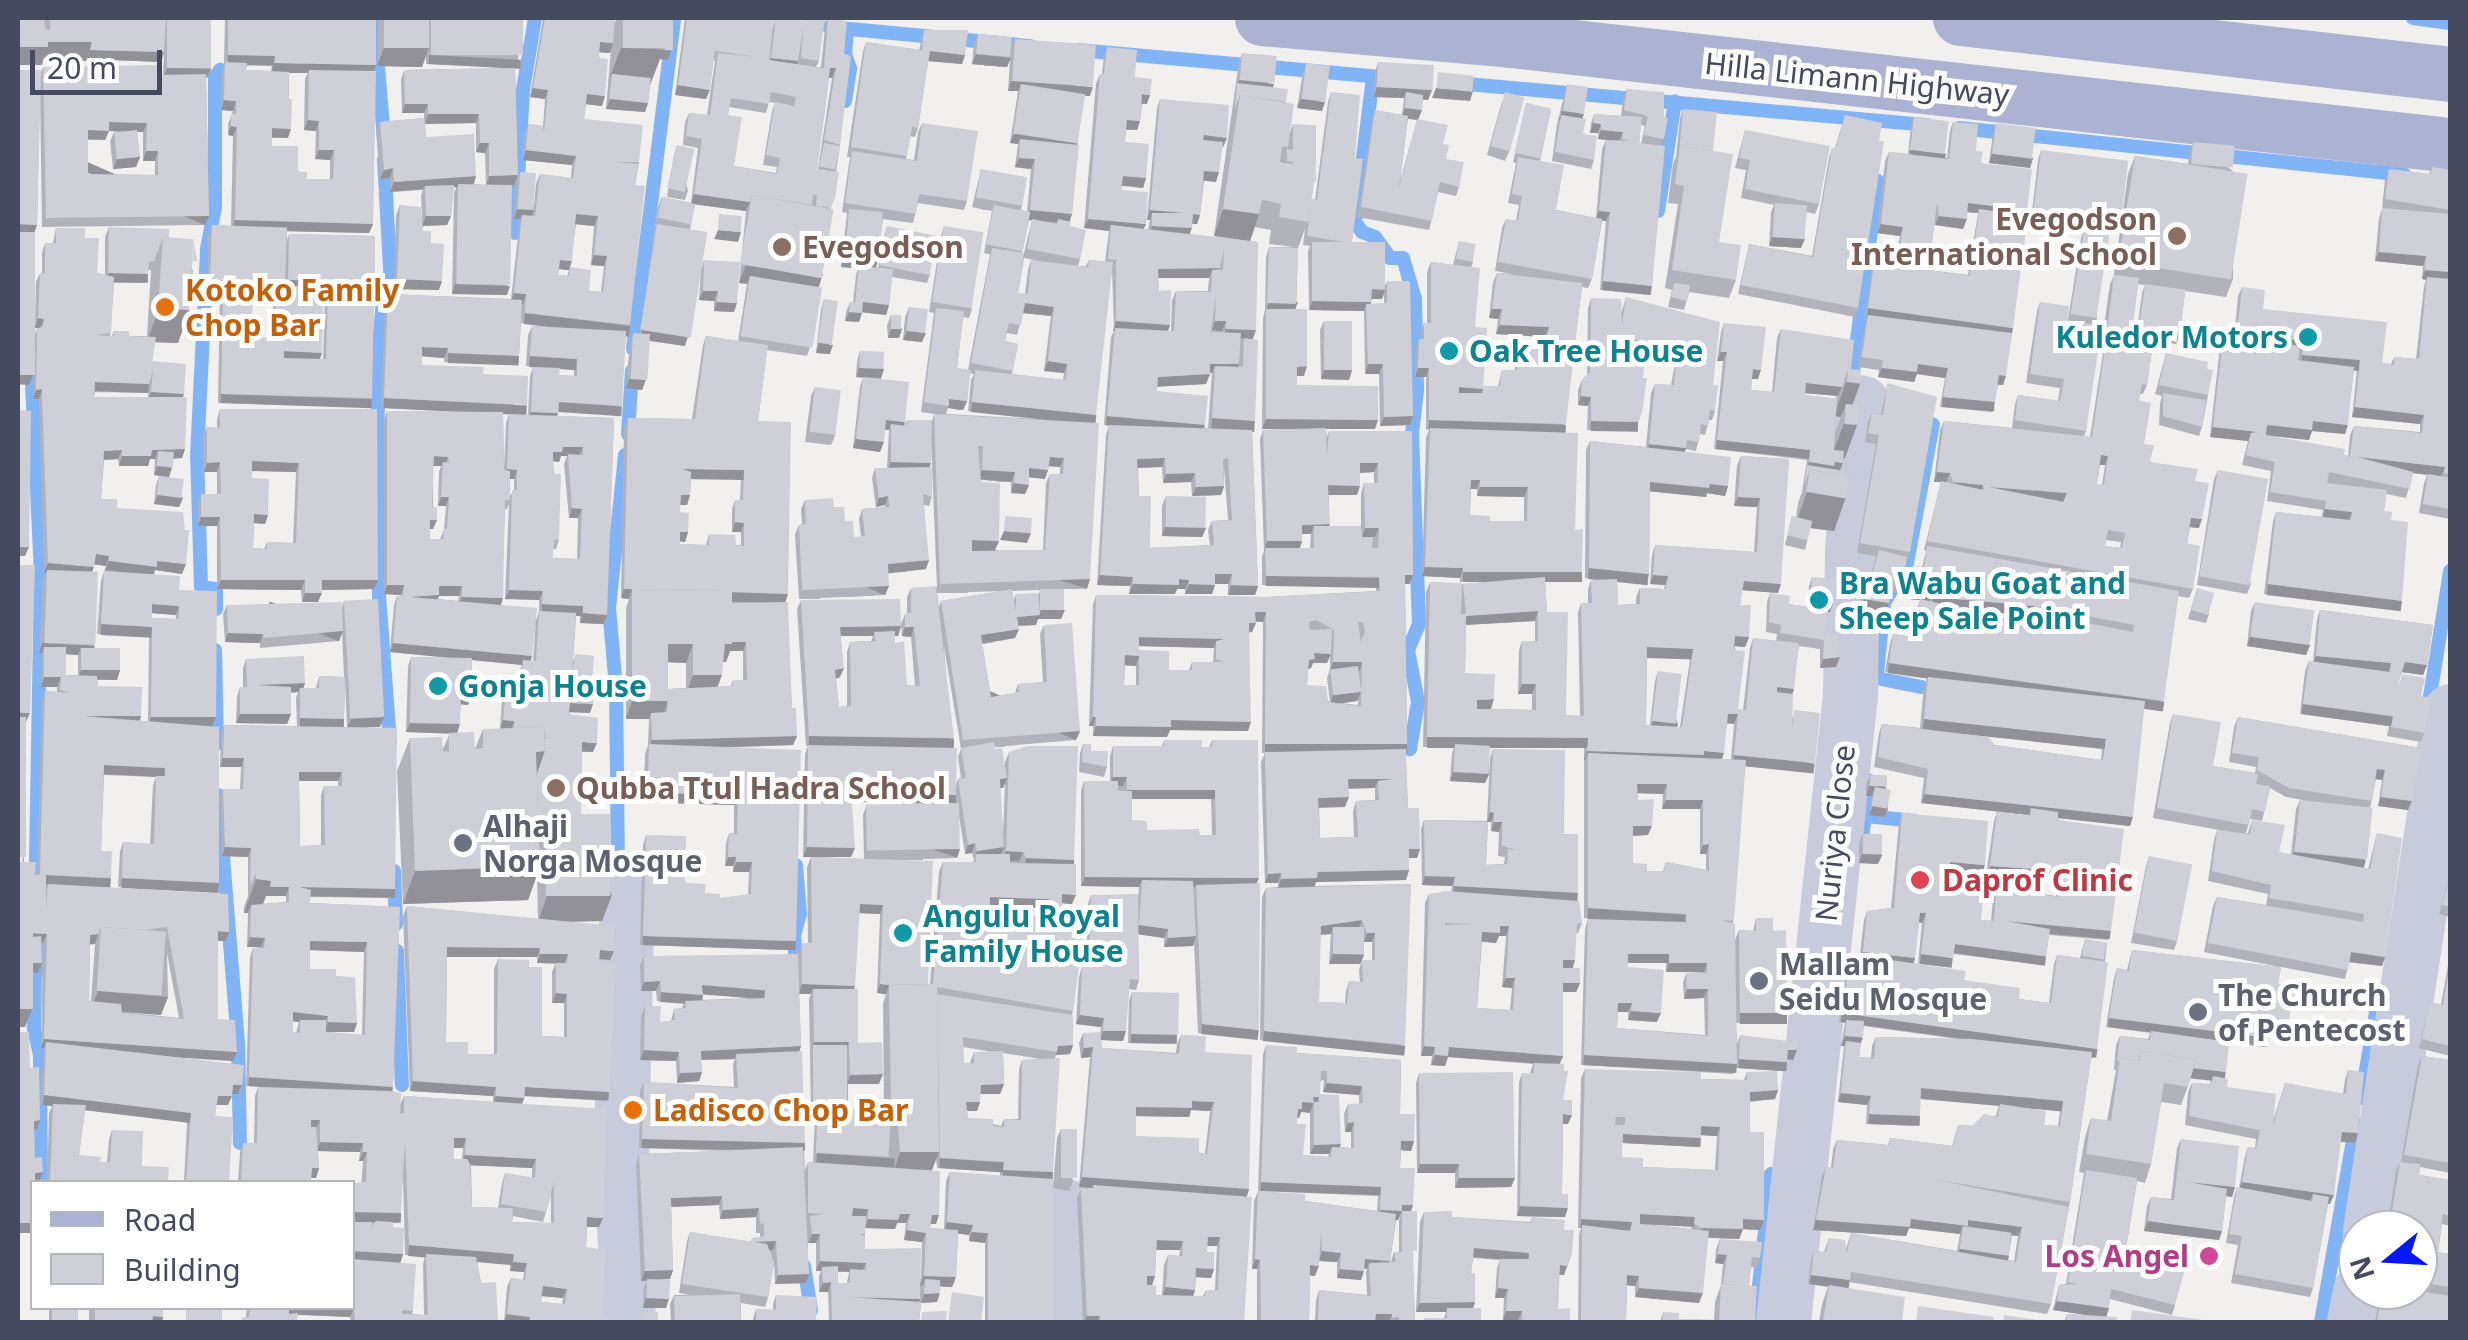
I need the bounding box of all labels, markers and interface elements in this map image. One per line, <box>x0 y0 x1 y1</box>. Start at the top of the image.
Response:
scale bar <box>35 30 168 92</box>
street label: Hilla Limann Highway <box>1703 45 2011 113</box>
text: 20 m <box>47 47 117 88</box>
place label: Evegodson International School <box>1851 201 2157 272</box>
marker: Evegodson International School <box>2166 225 2188 247</box>
place label: Evegodson <box>802 229 964 265</box>
marker: Evegodson <box>771 236 793 258</box>
place label: Kotoko Family Chop Bar <box>185 272 399 342</box>
marker: Kotoko Family Chop Bar <box>154 296 176 318</box>
place label: Kuledor Motors <box>2056 319 2288 355</box>
marker: Kuledor Motors <box>2297 326 2319 348</box>
place label: Oak Tree House <box>1469 333 1704 369</box>
marker: Oak Tree House <box>1438 340 1460 362</box>
place label: Bra Wabu Goat and Sheep Sale Point <box>1839 565 2126 636</box>
marker: Bra Wabu Goat and Sheep Sale Point <box>1808 589 1830 611</box>
place label: Gonja House <box>458 668 647 704</box>
marker: Gonja House <box>427 675 449 697</box>
street label: Nuriya Close <box>1808 743 1862 923</box>
place label: Qubba Ttul Hadra School <box>576 770 946 806</box>
marker: Qubba Ttul Hadra School <box>545 777 567 799</box>
place label: Alhaji Norga Mosque <box>483 808 702 878</box>
marker: Alhaji Norga Mosque <box>452 832 474 854</box>
place label: Daprof Clinic <box>1942 862 2133 898</box>
marker: Daprof Clinic <box>1907 867 1933 893</box>
place label: Angulu Royal Family House <box>923 898 1124 968</box>
marker: Angulu Royal Family House <box>892 922 914 944</box>
place label: Mallam Seidu Mosque <box>1779 946 1987 1016</box>
marker: Mallam Seidu Mosque <box>1748 970 1770 992</box>
place label: The Church of Pentecost <box>2218 977 2405 1048</box>
marker: The Church of Pentecost <box>2187 1001 2209 1023</box>
place label: Ladisco Chop Bar <box>653 1092 908 1128</box>
marker: Ladisco Chop Bar <box>622 1099 644 1121</box>
legend <box>30 1180 355 1310</box>
text: Road <box>124 1199 196 1240</box>
north arrow <box>2338 1210 2438 1310</box>
place label: Los Angel <box>2045 1238 2189 1274</box>
marker: Los Angel <box>2198 1245 2220 1267</box>
text: Building <box>124 1249 241 1290</box>
text: N <box>2340 1252 2383 1285</box>

